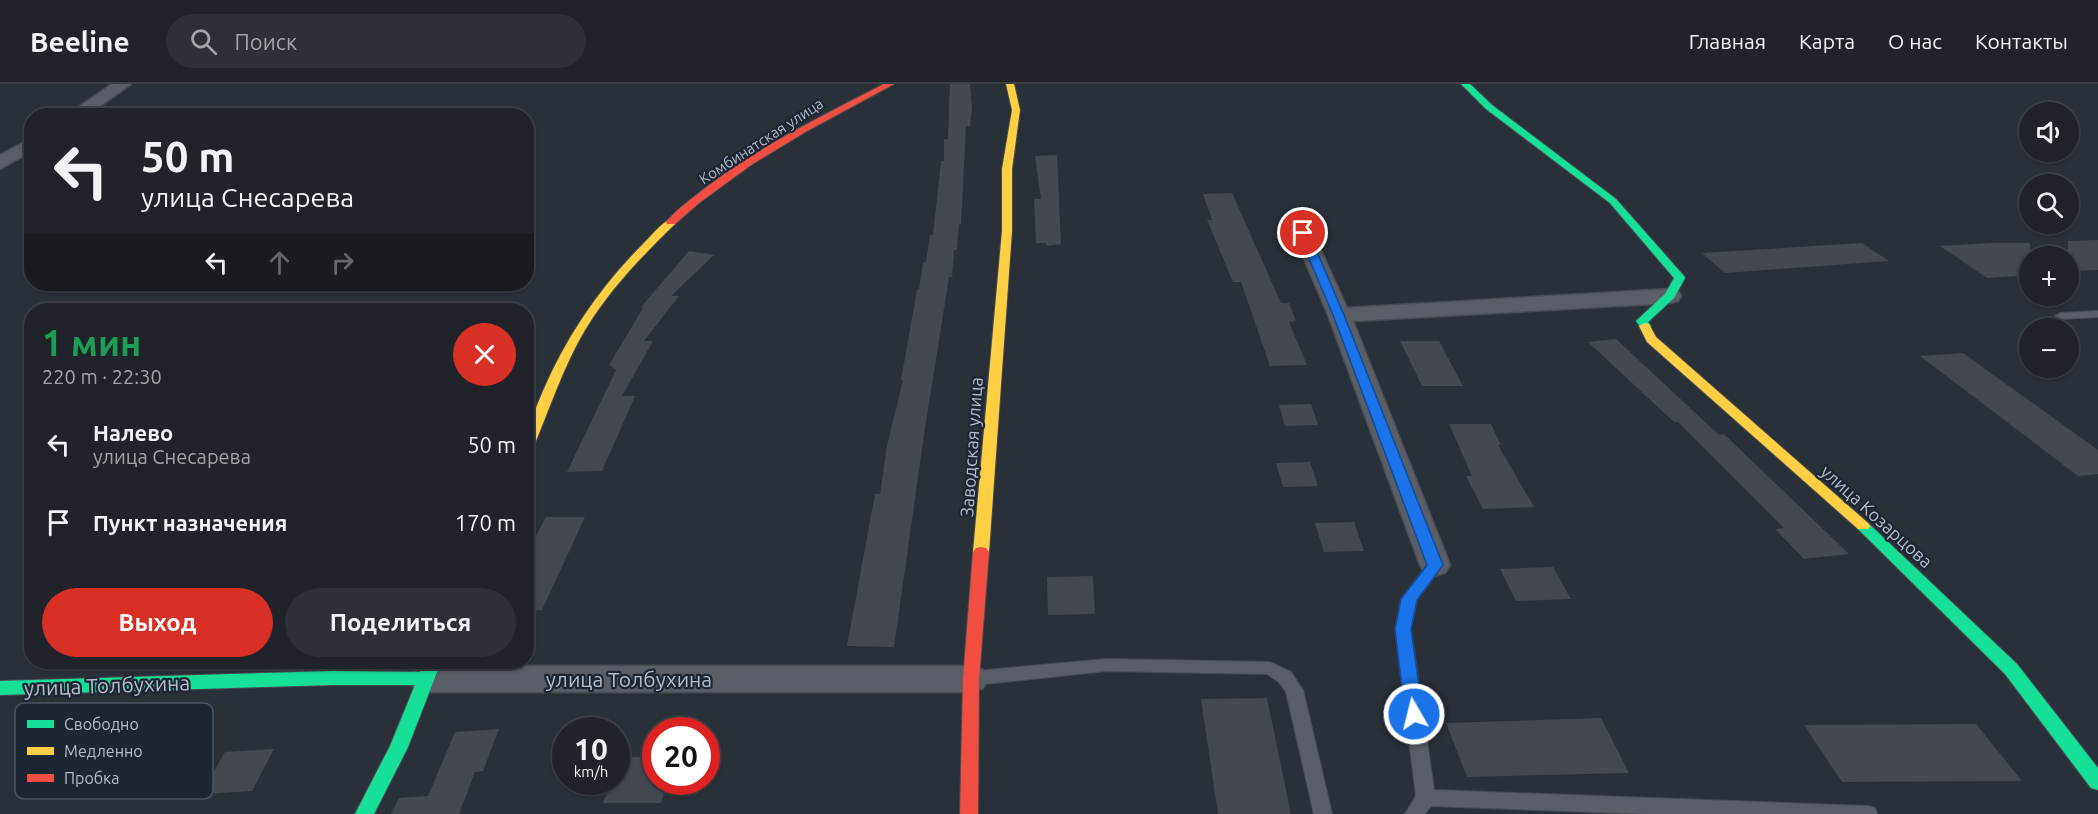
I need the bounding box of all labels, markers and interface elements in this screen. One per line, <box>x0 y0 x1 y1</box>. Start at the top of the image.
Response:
search box <box>166 14 586 68</box>
icon: search <box>187 25 220 58</box>
text: Beeline <box>30 26 130 57</box>
text: Поиск <box>235 29 297 54</box>
text: Главная <box>1689 29 1766 53</box>
text: Карта <box>1799 29 1855 53</box>
text: О нас <box>1888 29 1942 53</box>
text: Контакты <box>1975 29 2068 53</box>
street label: Комбинатская улица <box>696 95 826 187</box>
map controls <box>2019 102 2079 378</box>
button: sound <box>2019 102 2079 162</box>
icon: left <box>42 132 120 210</box>
text: 50 m <box>141 133 235 180</box>
button: search <box>2019 174 2079 234</box>
text: улица Снесарева <box>141 182 354 212</box>
pin <box>1277 207 1328 258</box>
icon: arrive <box>1286 216 1319 249</box>
icon: left <box>200 246 233 279</box>
icon: ahead <box>263 246 296 279</box>
icon: right <box>326 246 359 279</box>
button: + <box>2019 246 2079 306</box>
button: − <box>2019 318 2079 378</box>
text: 1 мин <box>42 322 141 363</box>
button: close <box>453 323 516 386</box>
text: 220 m · 22:30 <box>42 365 162 388</box>
street label: Заводская улица <box>956 376 986 518</box>
text: Налево <box>93 420 173 445</box>
icon: left <box>42 428 75 461</box>
text: 50 m <box>467 432 516 457</box>
text: улица Снесарева <box>93 445 251 468</box>
street label: улица Козарцова <box>1817 461 1937 571</box>
icon: arrive <box>42 506 75 539</box>
text: Пункт назначения <box>93 510 287 535</box>
text: 170 m <box>455 510 516 535</box>
button: Выход <box>42 588 273 657</box>
button: Поделиться <box>285 588 516 657</box>
street label: улица Толбухина <box>546 667 712 691</box>
street label: улица Толбухина <box>23 670 191 700</box>
position arrow <box>1382 682 1446 746</box>
legend <box>15 703 213 799</box>
text: Свободно <box>64 715 139 733</box>
speed limit sign: 20 <box>642 717 720 795</box>
text: 10 <box>574 732 608 766</box>
text: Медленно <box>64 742 143 760</box>
text: km/h <box>574 763 608 780</box>
text: Пробка <box>64 769 120 787</box>

